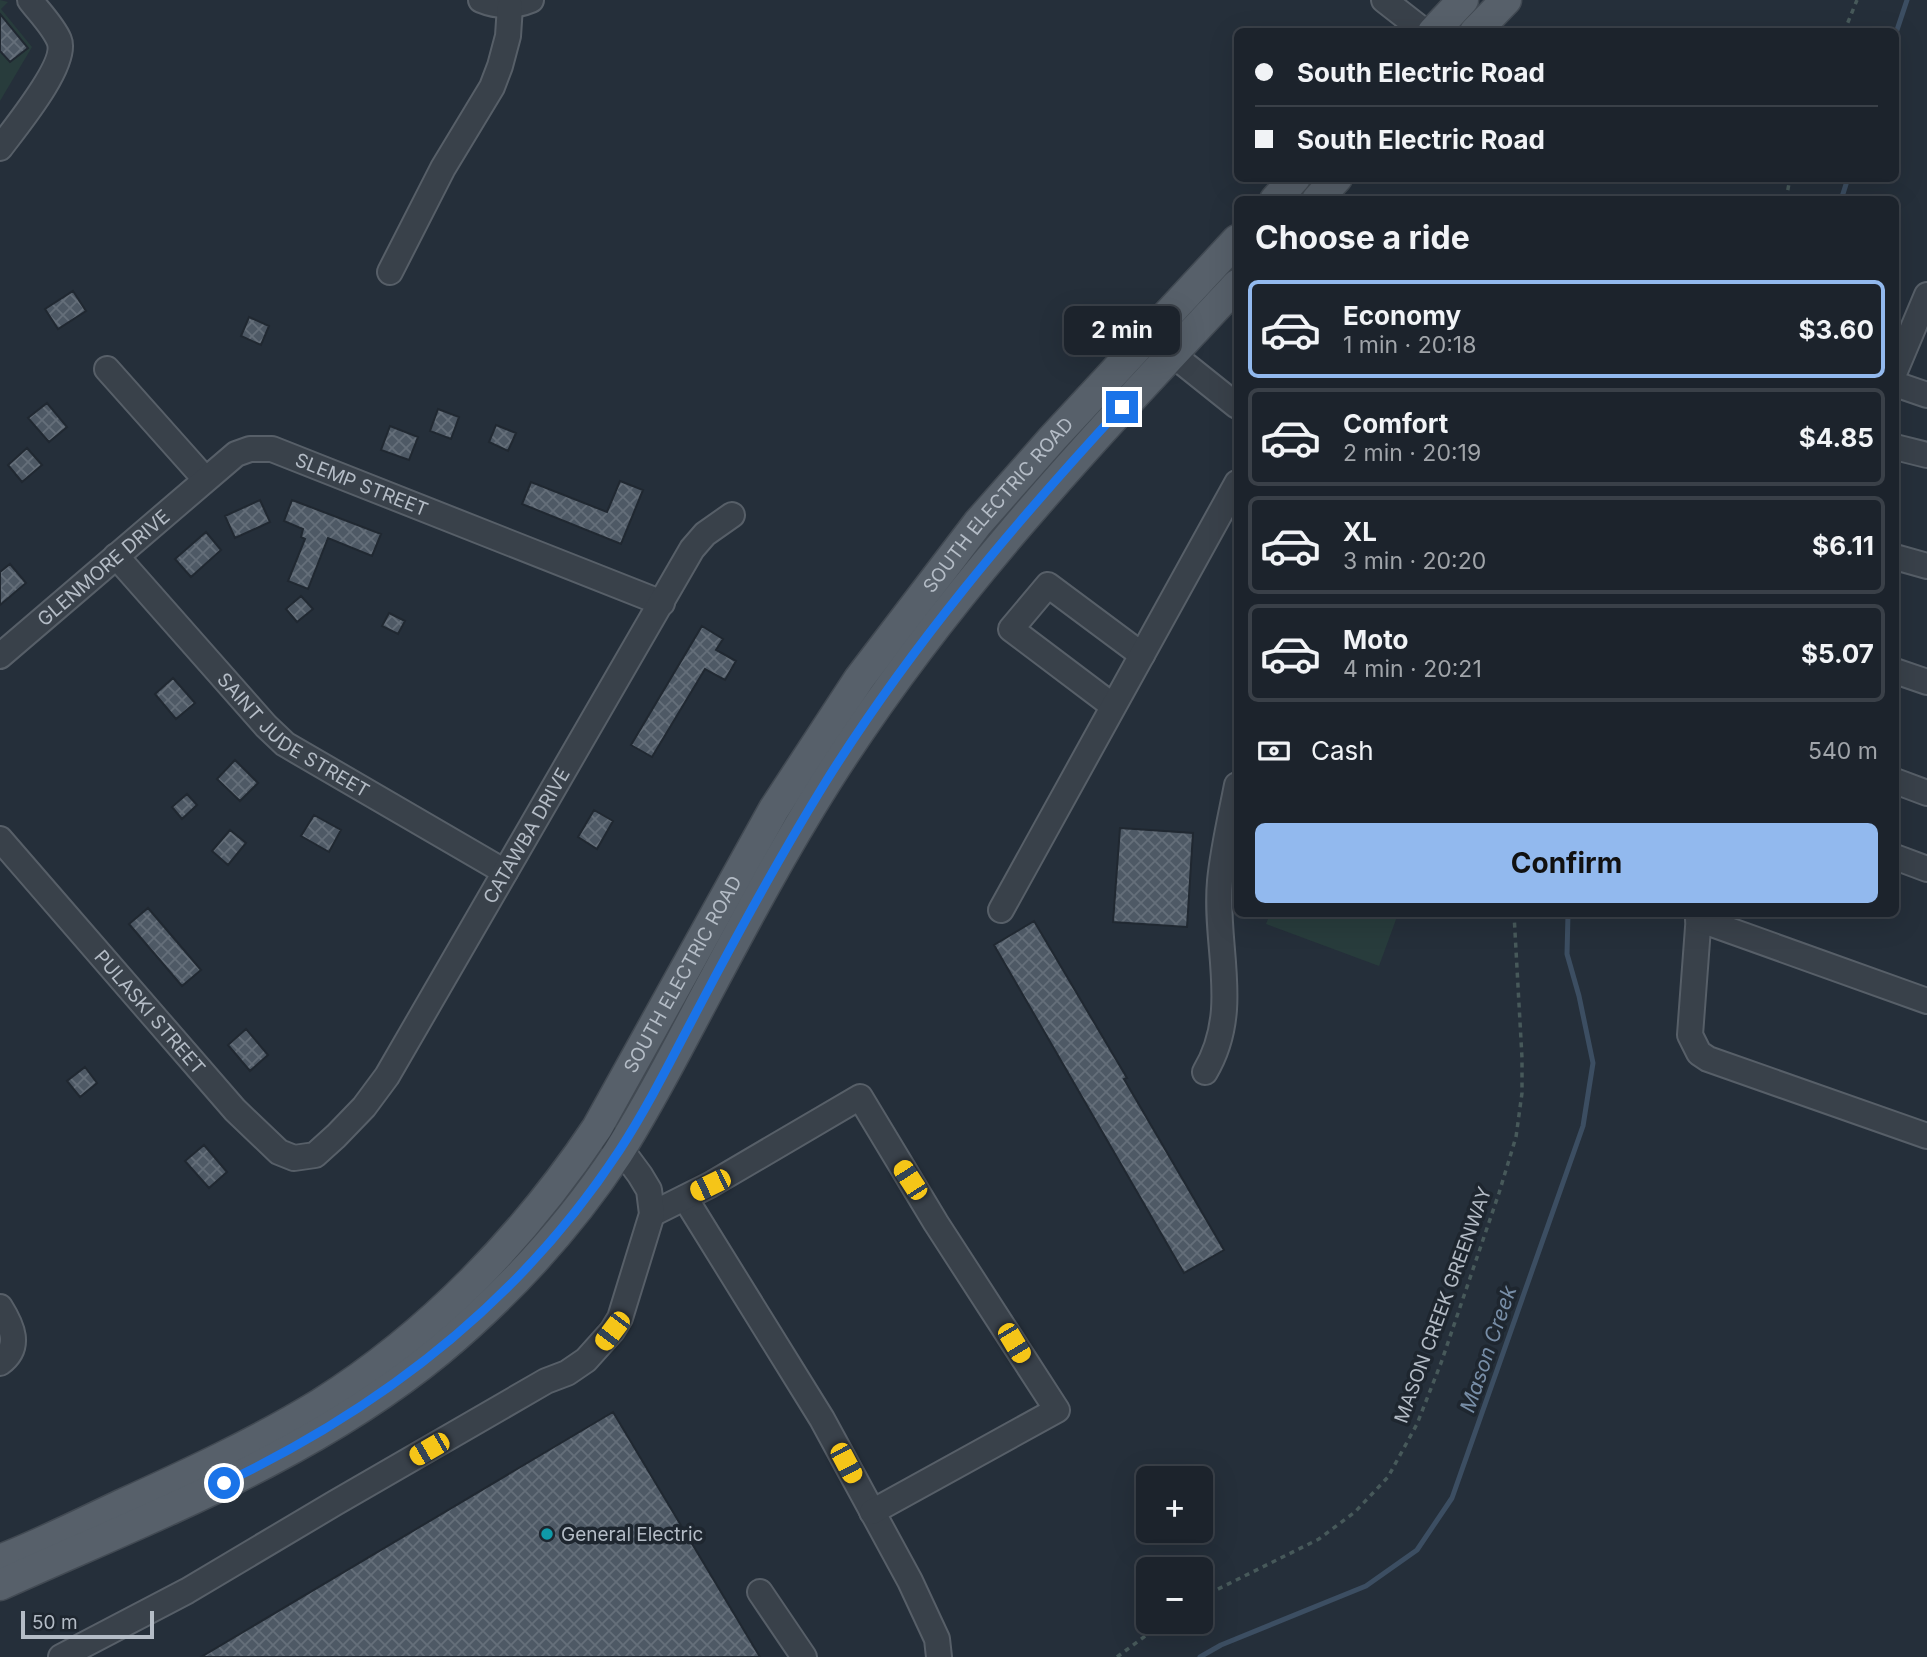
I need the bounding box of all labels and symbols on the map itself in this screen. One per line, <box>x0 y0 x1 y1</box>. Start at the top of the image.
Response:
callout: 2 min <box>1064 306 1180 354</box>
route end <box>1106 391 1138 423</box>
street label: SOUTH ELECTRIC ROAD <box>918 412 1078 597</box>
street label: SLEMP STREET <box>292 448 431 521</box>
street label: GLENMORE DRIVE <box>32 505 174 631</box>
street label: SAINT JUDE STREET <box>213 668 374 802</box>
street label: CATAWBA DRIVE <box>478 764 574 907</box>
street label: SOUTH ELECTRIC ROAD <box>618 872 746 1077</box>
street label: PULASKI STREET <box>90 945 210 1079</box>
car <box>890 1157 931 1203</box>
car <box>687 1166 734 1204</box>
street label: MASON CREEK GREENWAY <box>1390 1184 1497 1426</box>
water label: Mason Creek <box>1455 1282 1522 1416</box>
car <box>591 1308 634 1354</box>
car <box>995 1320 1034 1366</box>
car <box>406 1429 453 1469</box>
car <box>827 1440 866 1486</box>
route start <box>208 1467 240 1499</box>
place label: General Electric <box>561 1523 703 1546</box>
marker: General Electric <box>539 1526 555 1542</box>
scale bar <box>21 1608 154 1640</box>

